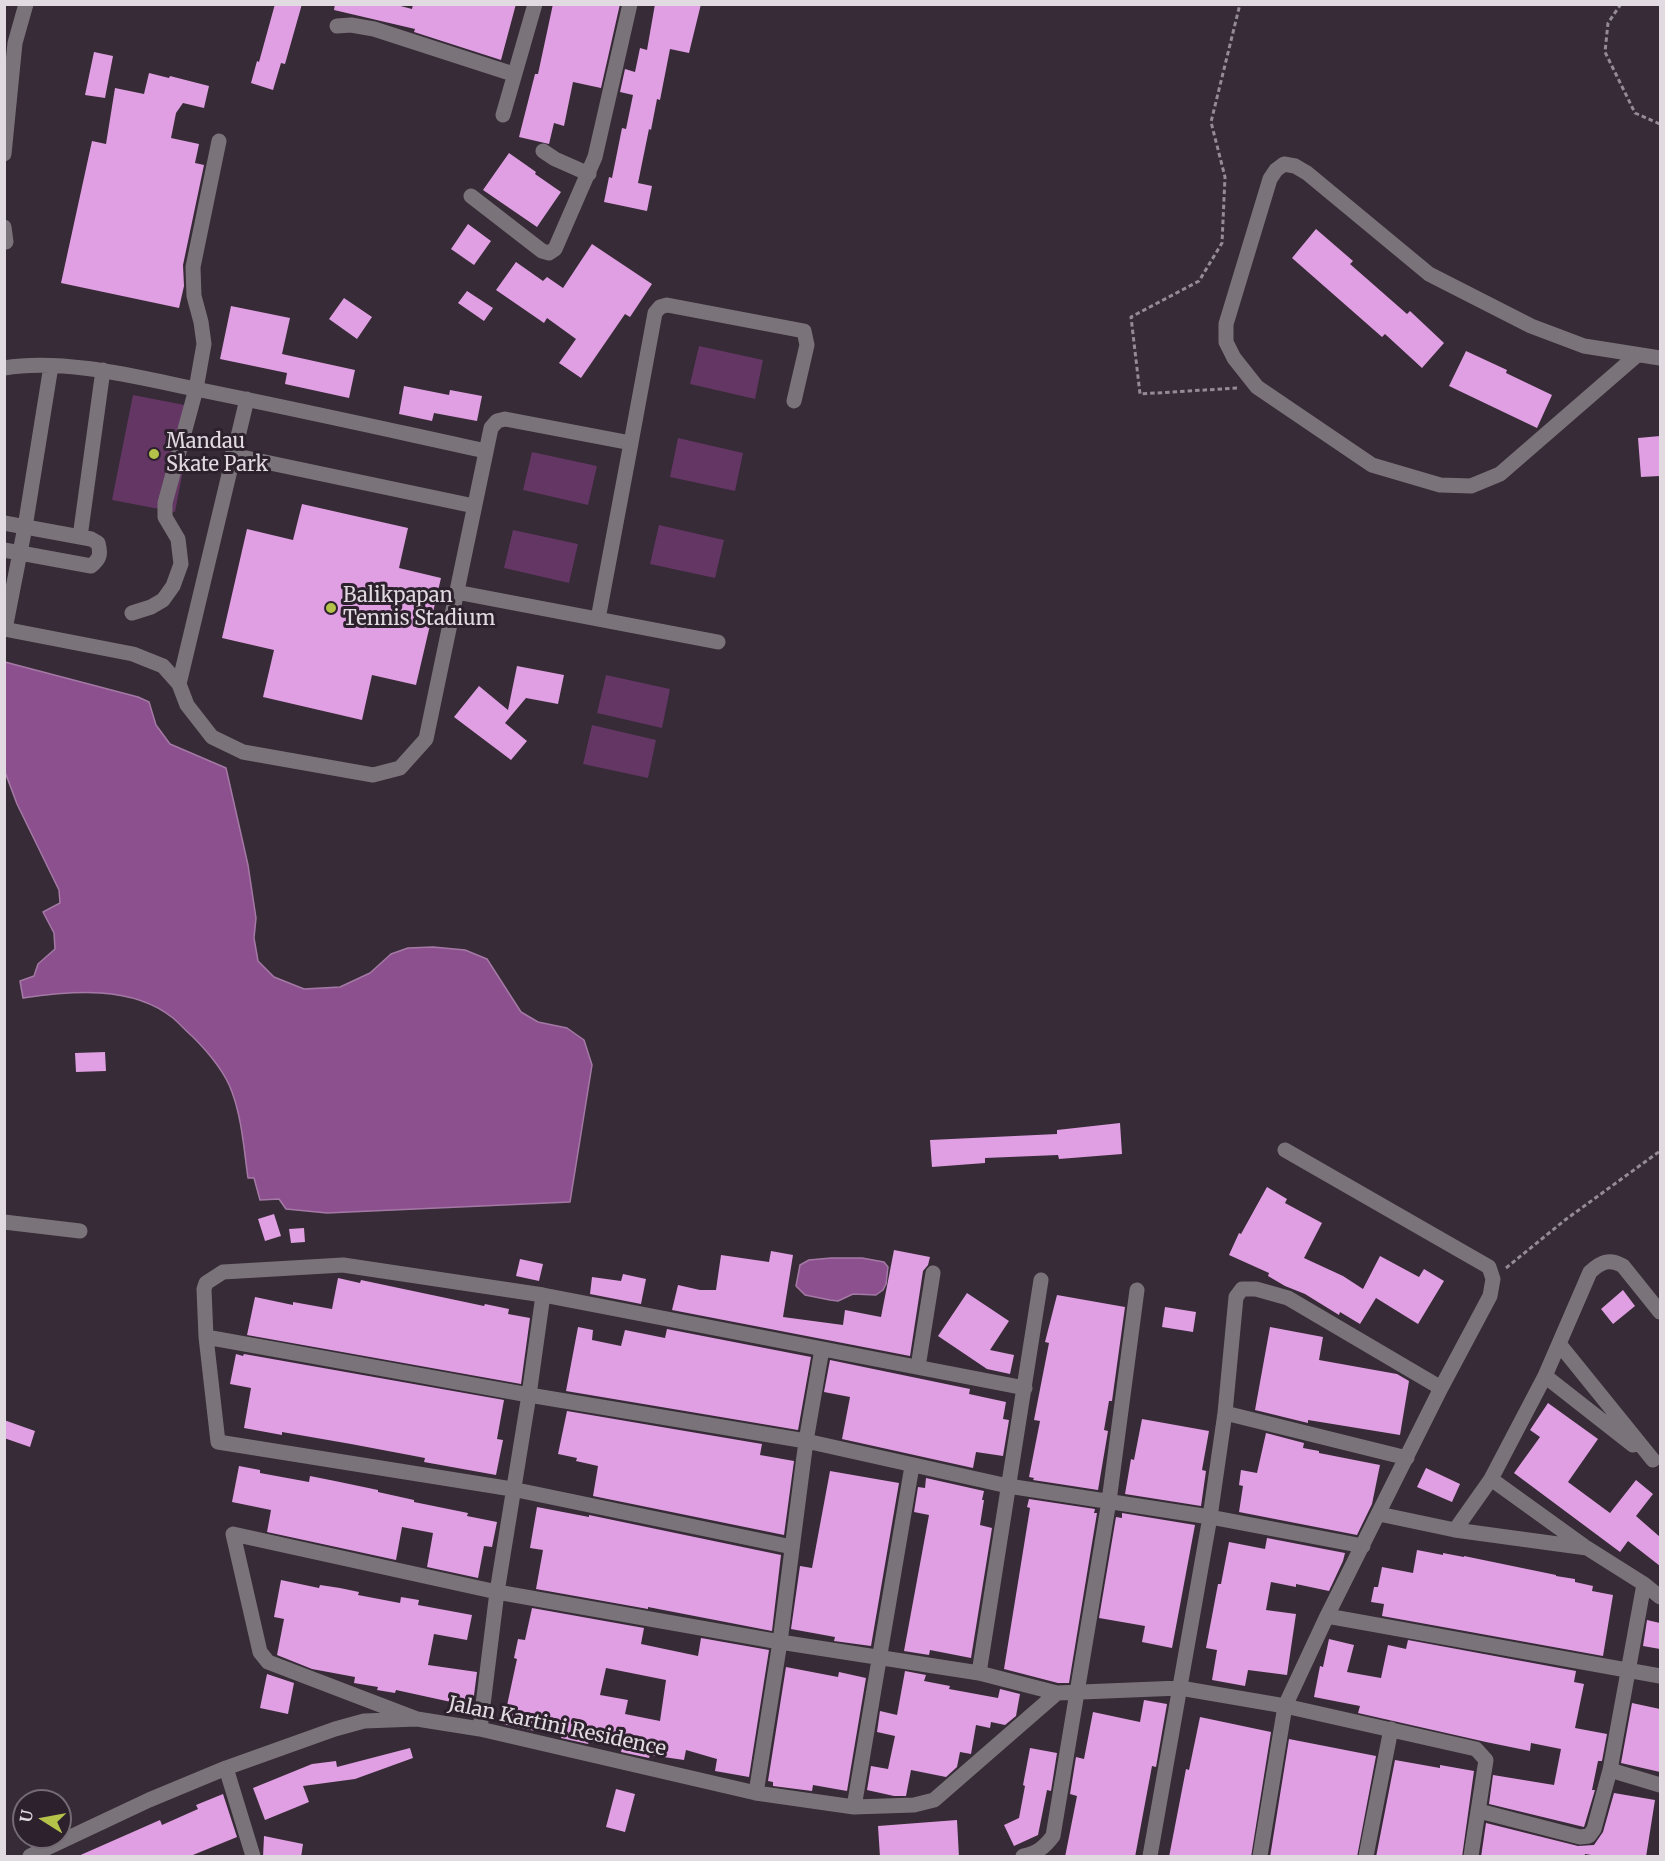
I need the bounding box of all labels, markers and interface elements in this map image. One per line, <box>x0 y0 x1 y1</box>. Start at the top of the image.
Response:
place label: Mandau Skate Park <box>166 430 268 477</box>
marker: Mandau Skate Park <box>147 447 161 461</box>
place label: Balikpapan Tennis Stadium <box>343 584 495 631</box>
marker: Balikpapan Tennis Stadium <box>324 601 338 615</box>
street label: Jalan Kartini Residence <box>446 1692 668 1762</box>
north arrow <box>12 1789 72 1849</box>
text: U <box>15 1808 37 1824</box>

